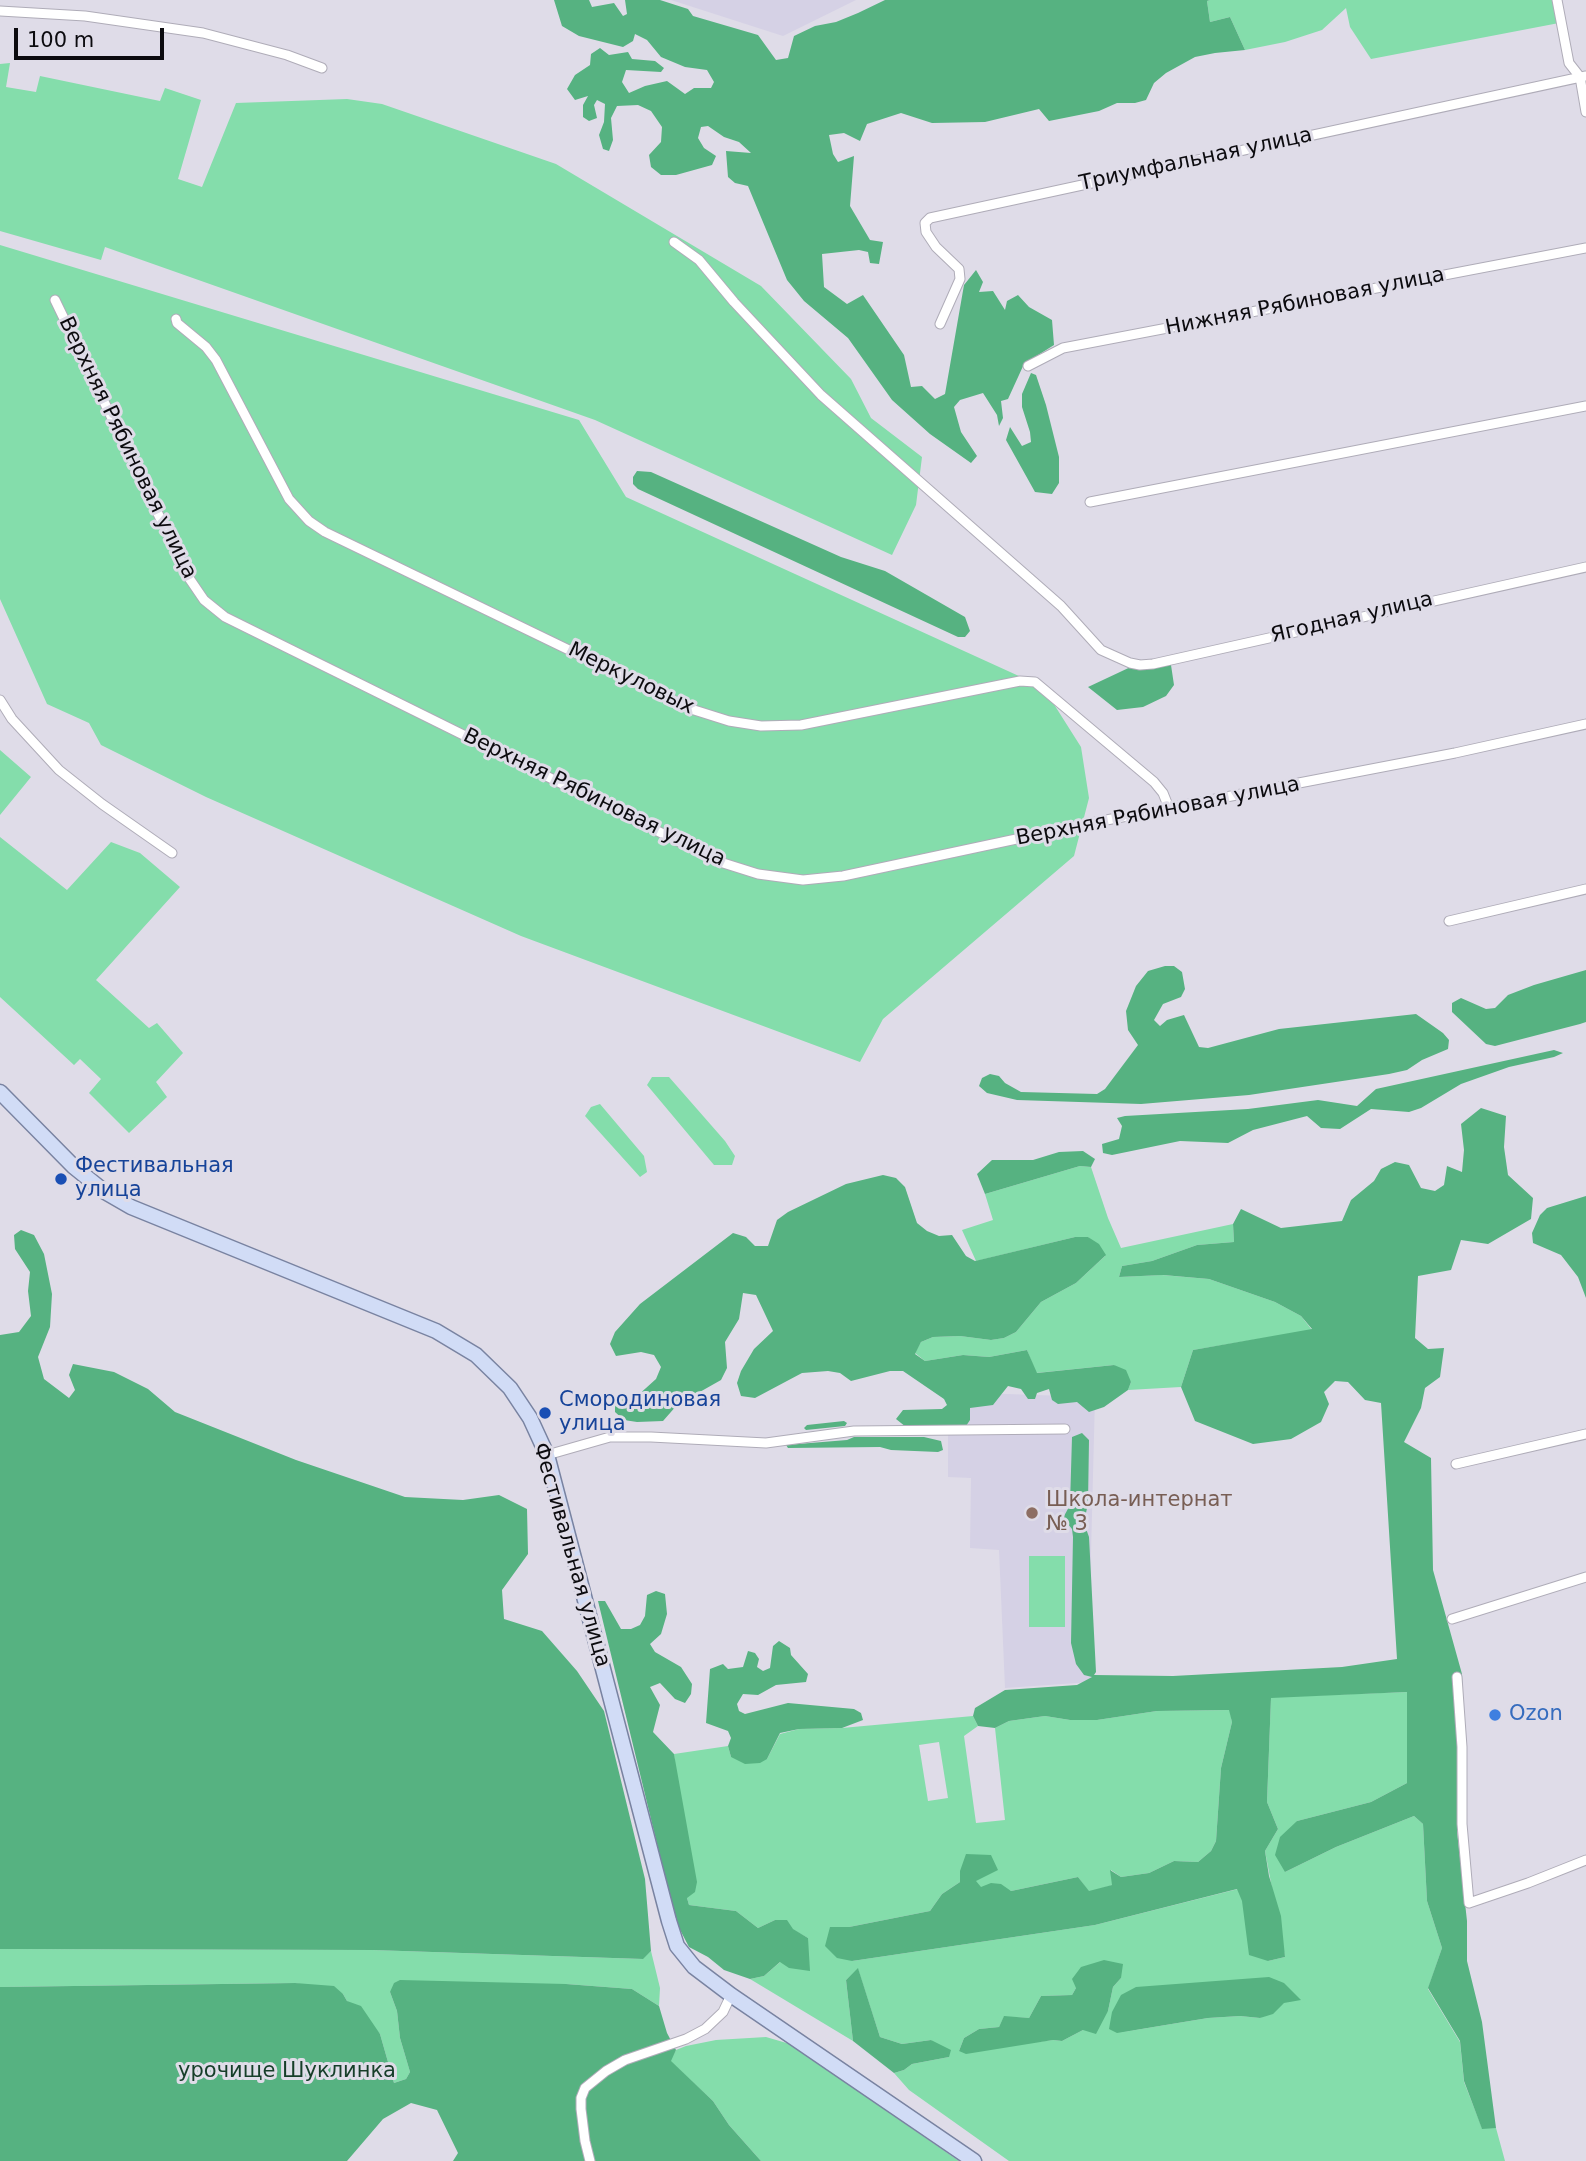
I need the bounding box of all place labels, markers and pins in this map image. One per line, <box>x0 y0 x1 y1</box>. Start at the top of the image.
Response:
place label: Фестивальная улица <box>75 1154 234 1204</box>
marker: Фестивальная улица <box>53 1171 69 1187</box>
place label: Смородиновая улица <box>559 1388 721 1438</box>
marker: Смородиновая улица <box>537 1405 553 1421</box>
place label: Школа-интернат № 3 <box>1046 1488 1233 1538</box>
marker: Школа-интернат № 3 <box>1024 1505 1040 1521</box>
place label: Ozon <box>1509 1702 1563 1728</box>
marker: Ozon <box>1487 1707 1503 1723</box>

